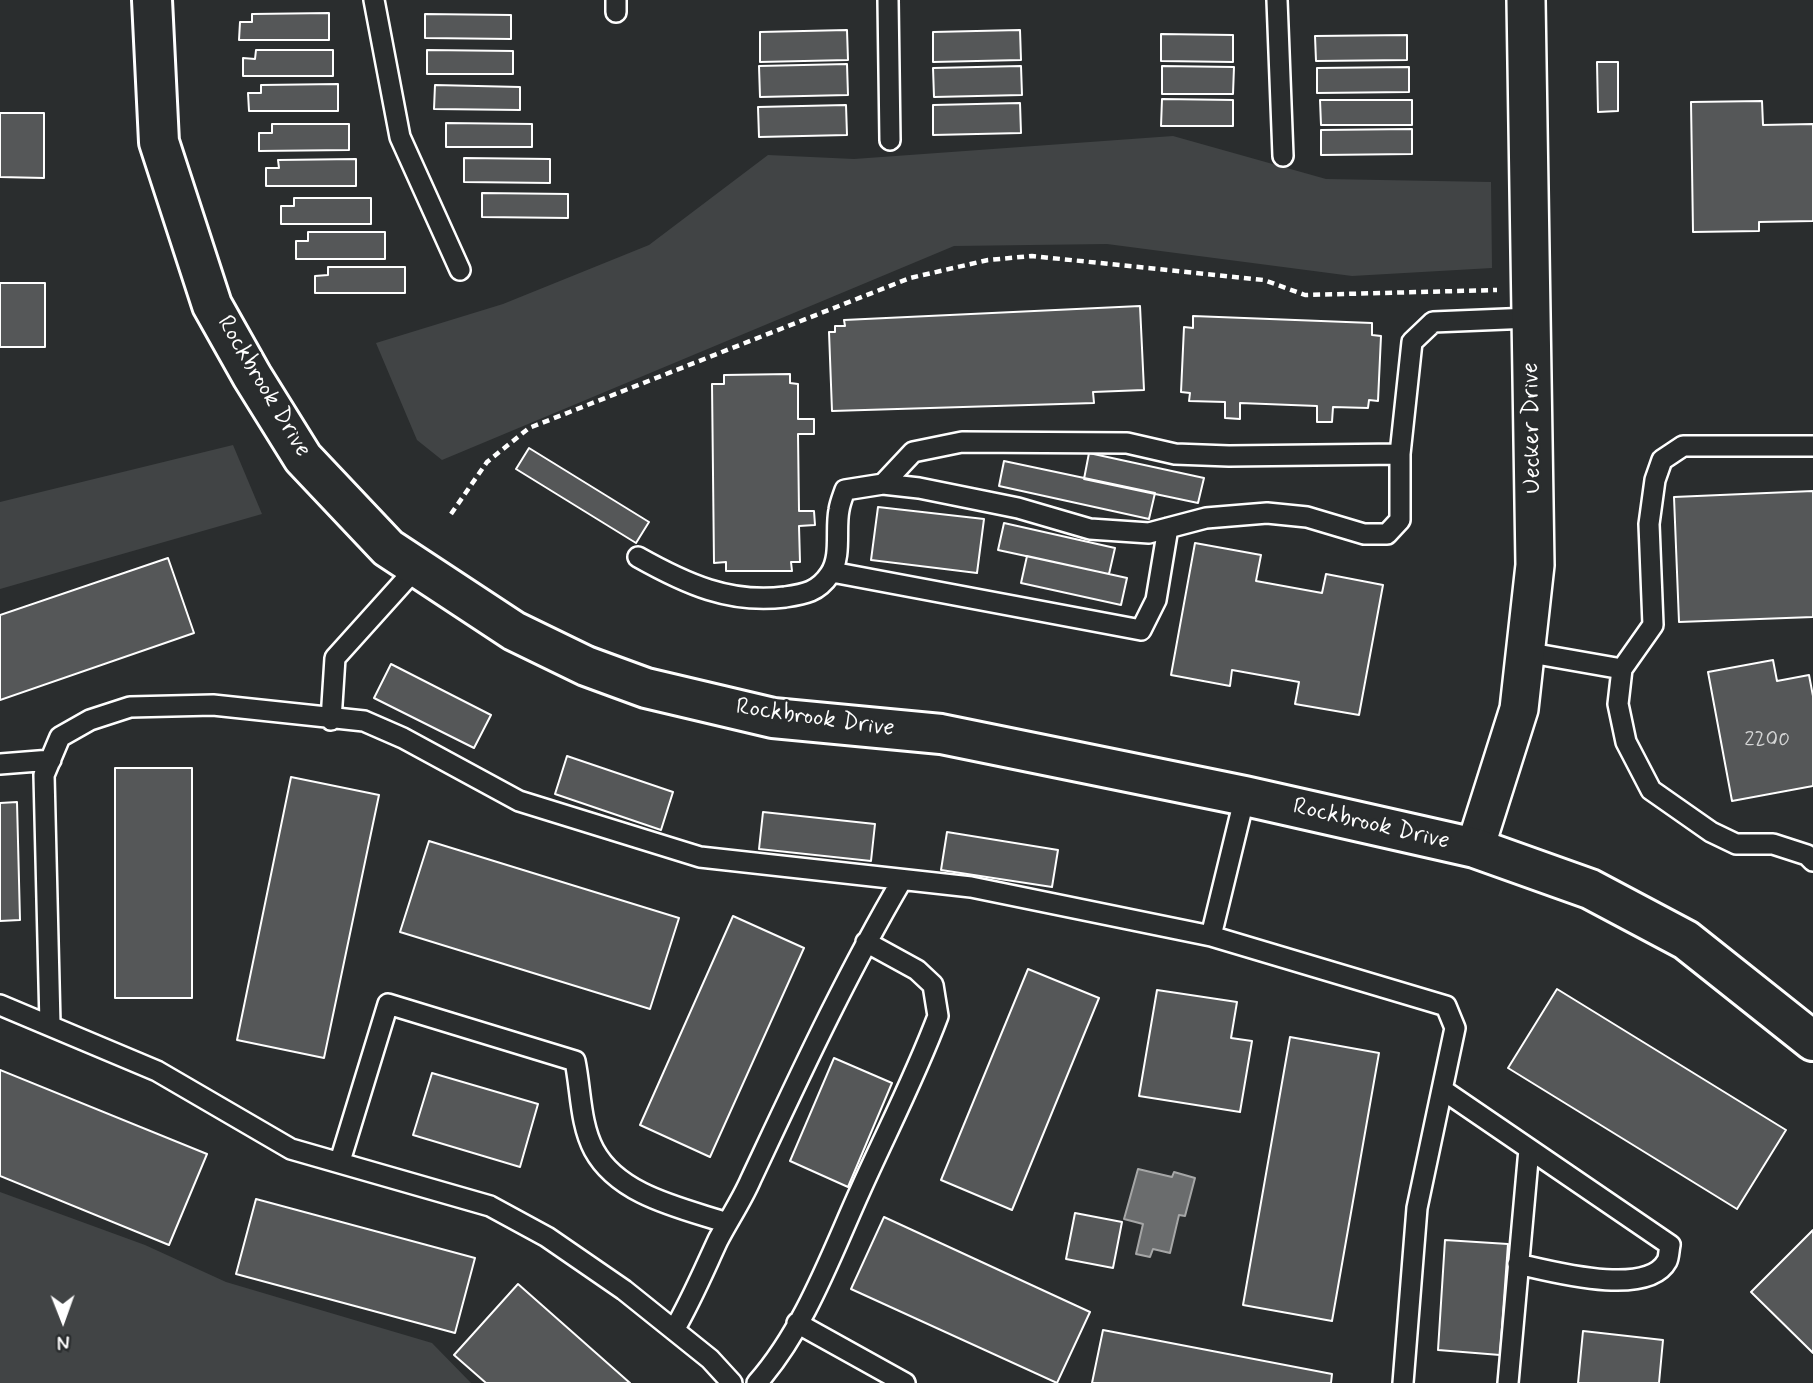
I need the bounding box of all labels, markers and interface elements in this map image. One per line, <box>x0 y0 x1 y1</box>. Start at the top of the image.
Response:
street label: Rockbrook Drive <box>210 311 316 463</box>
street label: Uecker Drive <box>1517 362 1549 494</box>
street label: Rockbrook Drive <box>734 694 896 744</box>
house number: 2200 <box>1744 728 1790 754</box>
street label: Rockbrook Drive <box>1290 793 1452 857</box>
north arrow <box>28 1285 98 1355</box>
text: N <box>57 1329 70 1354</box>

